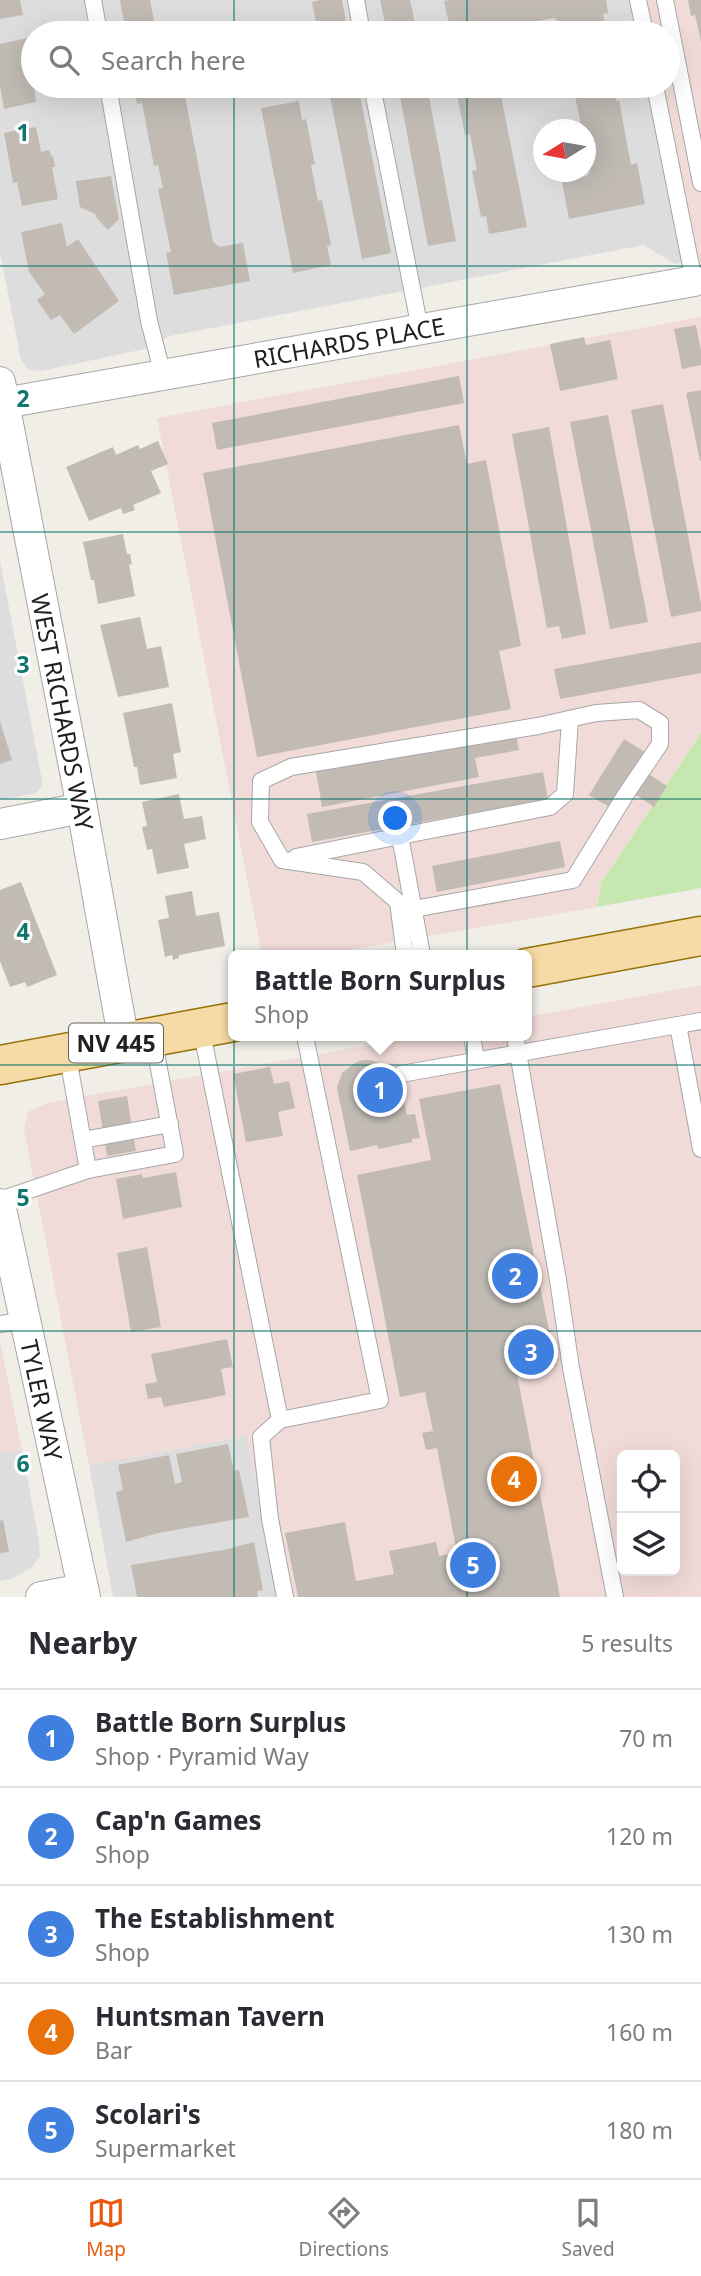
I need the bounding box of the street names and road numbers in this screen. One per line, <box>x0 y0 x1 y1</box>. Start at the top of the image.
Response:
street label: RICHARDS PLACE <box>251 309 447 375</box>
street label: WEST RICHARDS WAY <box>24 591 102 834</box>
road number: NV 445 <box>69 1024 163 1062</box>
street label: TYLER WAY <box>13 1336 71 1464</box>

